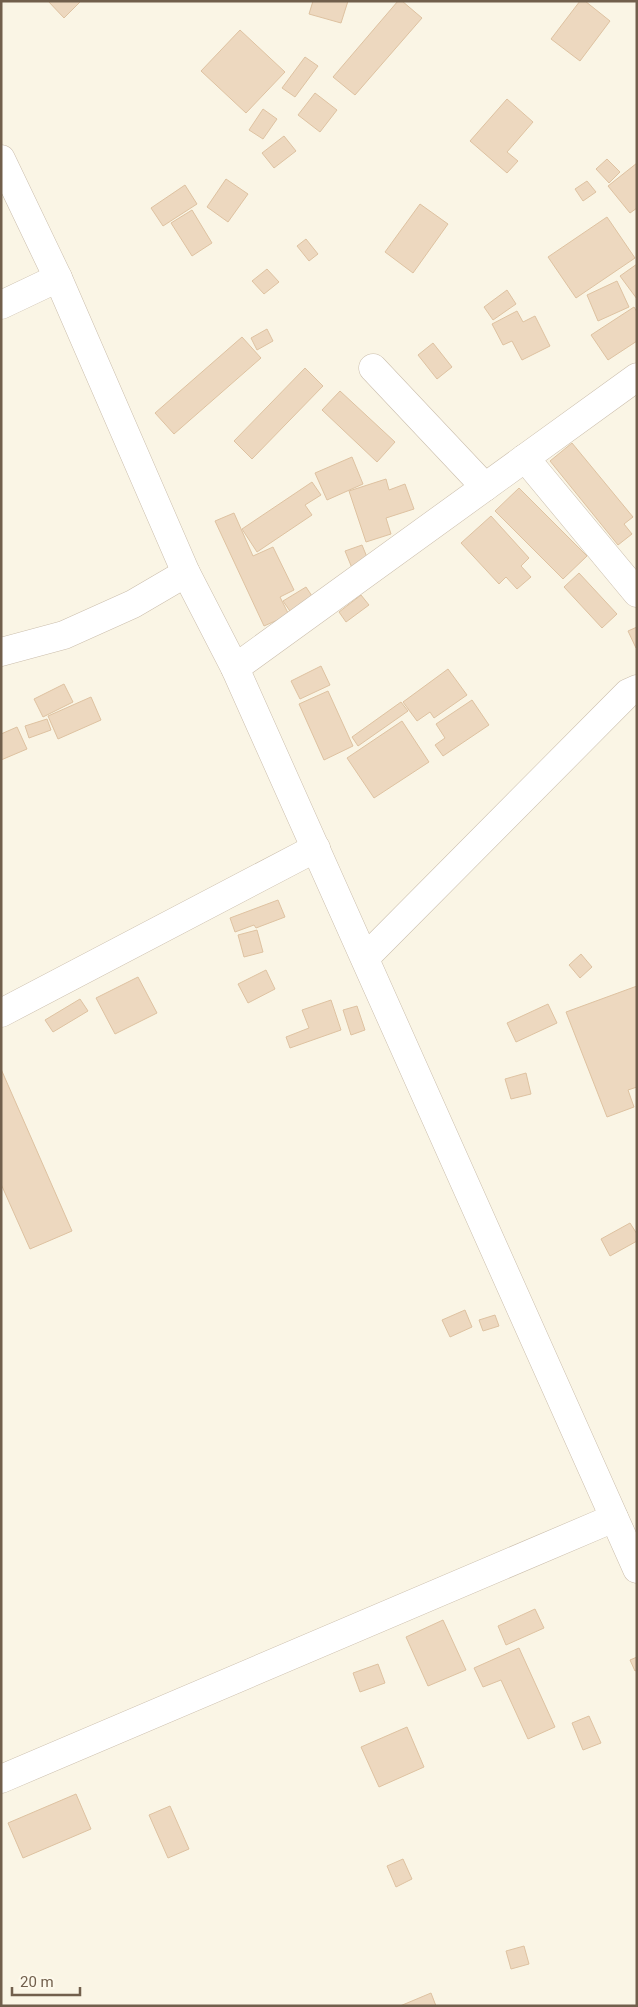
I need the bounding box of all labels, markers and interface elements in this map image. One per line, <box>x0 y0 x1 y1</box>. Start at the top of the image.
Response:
scale bar <box>12 1964 80 1996</box>
text: 20 m <box>20 1973 54 1991</box>

